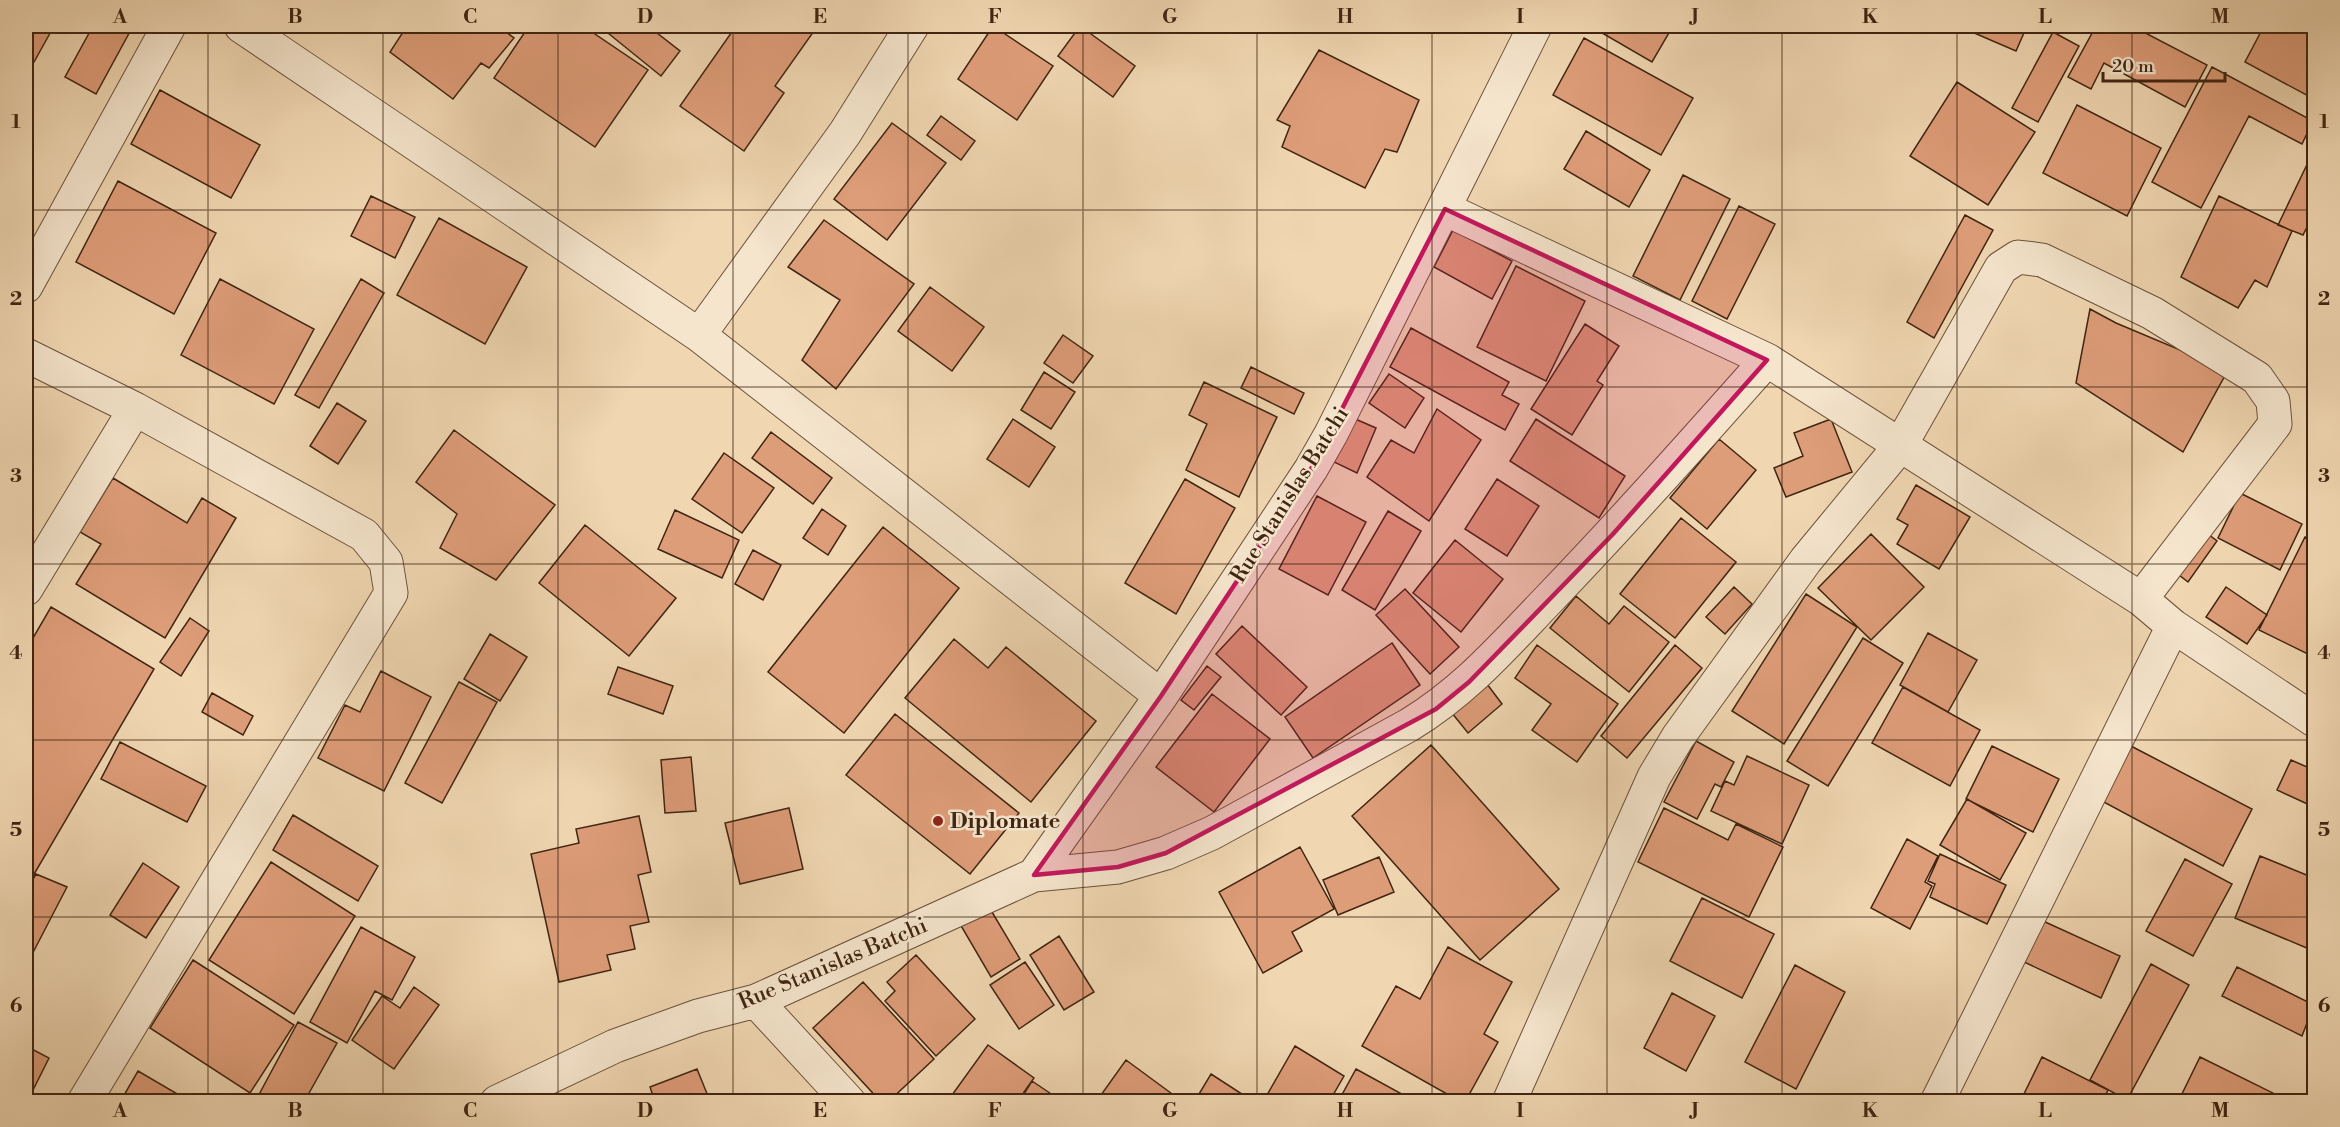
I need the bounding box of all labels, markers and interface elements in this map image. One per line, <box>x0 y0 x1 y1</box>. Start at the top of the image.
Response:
text: A <box>112 5 128 30</box>
text: B <box>287 5 303 30</box>
text: C <box>463 5 477 30</box>
text: D <box>637 5 653 30</box>
text: E <box>813 5 827 30</box>
text: F <box>988 5 1002 30</box>
text: G <box>1162 5 1178 30</box>
text: H <box>1337 5 1354 30</box>
text: I <box>1516 5 1524 30</box>
text: J <box>1688 5 1699 30</box>
text: K <box>1862 5 1879 30</box>
text: L <box>2038 5 2052 30</box>
text: M <box>2211 5 2230 30</box>
scale bar <box>2103 45 2224 83</box>
text: 20 m <box>2112 55 2154 78</box>
text: 1 <box>11 110 21 135</box>
text: 1 <box>2319 110 2329 135</box>
text: 2 <box>10 287 22 312</box>
text: 2 <box>2318 287 2330 312</box>
street label: Rue Stanislas Batchi <box>1225 402 1355 588</box>
text: 3 <box>10 464 22 489</box>
text: 3 <box>2318 464 2330 489</box>
text: 4 <box>9 641 23 666</box>
text: 4 <box>2317 641 2331 666</box>
place label: Diplomate <box>950 808 1060 835</box>
marker: Diplomate <box>931 814 945 828</box>
text: 5 <box>10 818 22 843</box>
text: 5 <box>2318 818 2330 843</box>
street label: Rue Stanislas Batchi <box>735 912 931 1016</box>
text: 6 <box>10 994 23 1019</box>
text: 6 <box>2318 994 2331 1019</box>
text: A <box>112 1099 128 1124</box>
text: B <box>287 1099 303 1124</box>
text: C <box>463 1099 477 1124</box>
text: D <box>637 1099 653 1124</box>
text: E <box>813 1099 827 1124</box>
text: F <box>988 1099 1002 1124</box>
text: G <box>1162 1099 1178 1124</box>
text: H <box>1337 1099 1354 1124</box>
text: I <box>1516 1099 1524 1124</box>
text: J <box>1688 1099 1699 1124</box>
text: K <box>1862 1099 1879 1124</box>
text: L <box>2038 1099 2052 1124</box>
text: M <box>2211 1099 2230 1124</box>

